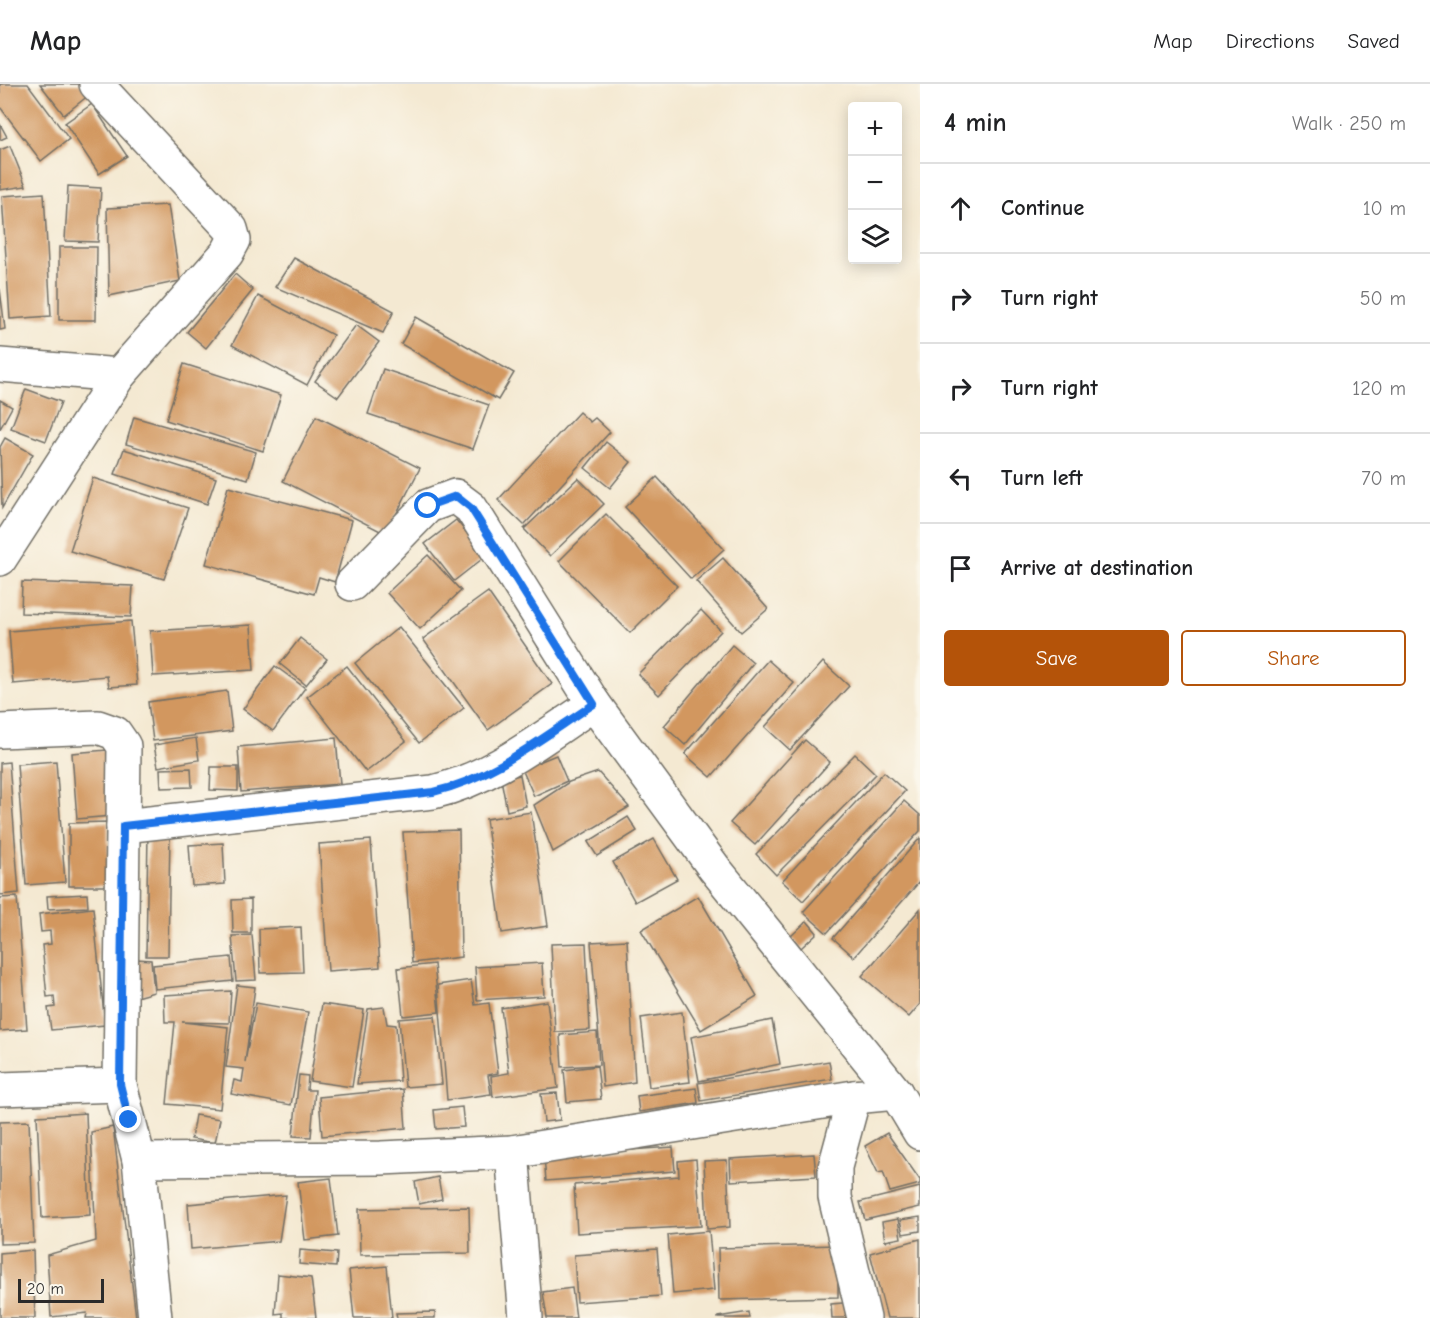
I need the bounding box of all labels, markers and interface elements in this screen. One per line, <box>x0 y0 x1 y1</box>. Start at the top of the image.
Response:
text: Map <box>30 25 81 57</box>
text: Map <box>1153 29 1193 53</box>
text: Directions <box>1226 29 1315 53</box>
text: Saved <box>1348 29 1400 53</box>
map controls <box>848 102 902 264</box>
button: + <box>848 102 902 156</box>
text: 4 min <box>944 108 1007 138</box>
text: Walk · 250 m <box>1292 112 1406 135</box>
button: − <box>848 156 902 210</box>
icon: ahead <box>944 192 977 225</box>
text: Continue <box>1001 195 1084 221</box>
text: 10 m <box>1363 197 1406 220</box>
button: layers <box>848 210 902 264</box>
icon: right <box>944 282 977 315</box>
text: Turn right <box>1001 285 1098 311</box>
text: 50 m <box>1360 287 1406 310</box>
icon: right <box>944 372 977 405</box>
text: Turn right <box>1001 375 1098 401</box>
text: 120 m <box>1352 377 1406 400</box>
icon: left <box>944 462 977 495</box>
text: Turn left <box>1001 465 1083 491</box>
text: 70 m <box>1361 467 1406 490</box>
route start <box>414 492 440 518</box>
icon: arrive <box>944 552 977 585</box>
text: Arrive at destination <box>1001 555 1193 581</box>
button: Save <box>944 630 1169 686</box>
button: Share <box>1181 630 1406 686</box>
route end <box>115 1106 141 1132</box>
scale bar <box>18 1276 104 1304</box>
text: 20 m <box>27 1280 64 1298</box>

